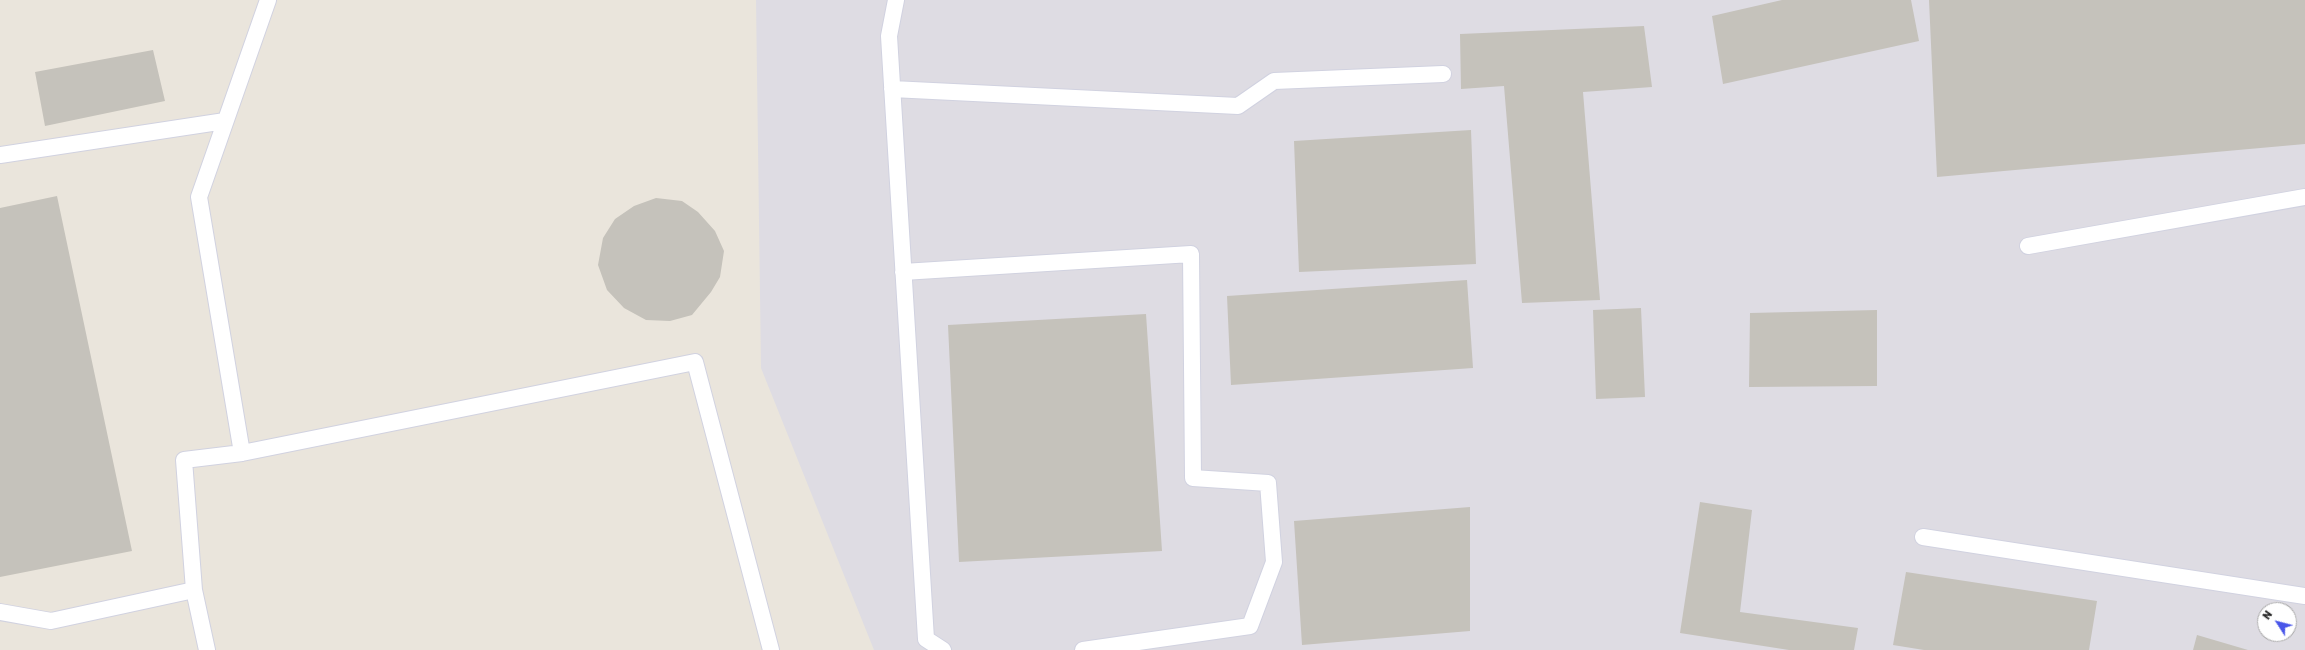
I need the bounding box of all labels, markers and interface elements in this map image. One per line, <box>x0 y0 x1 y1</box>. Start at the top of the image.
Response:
north arrow <box>2257 602 2297 642</box>
text: N <box>2260 608 2275 622</box>

